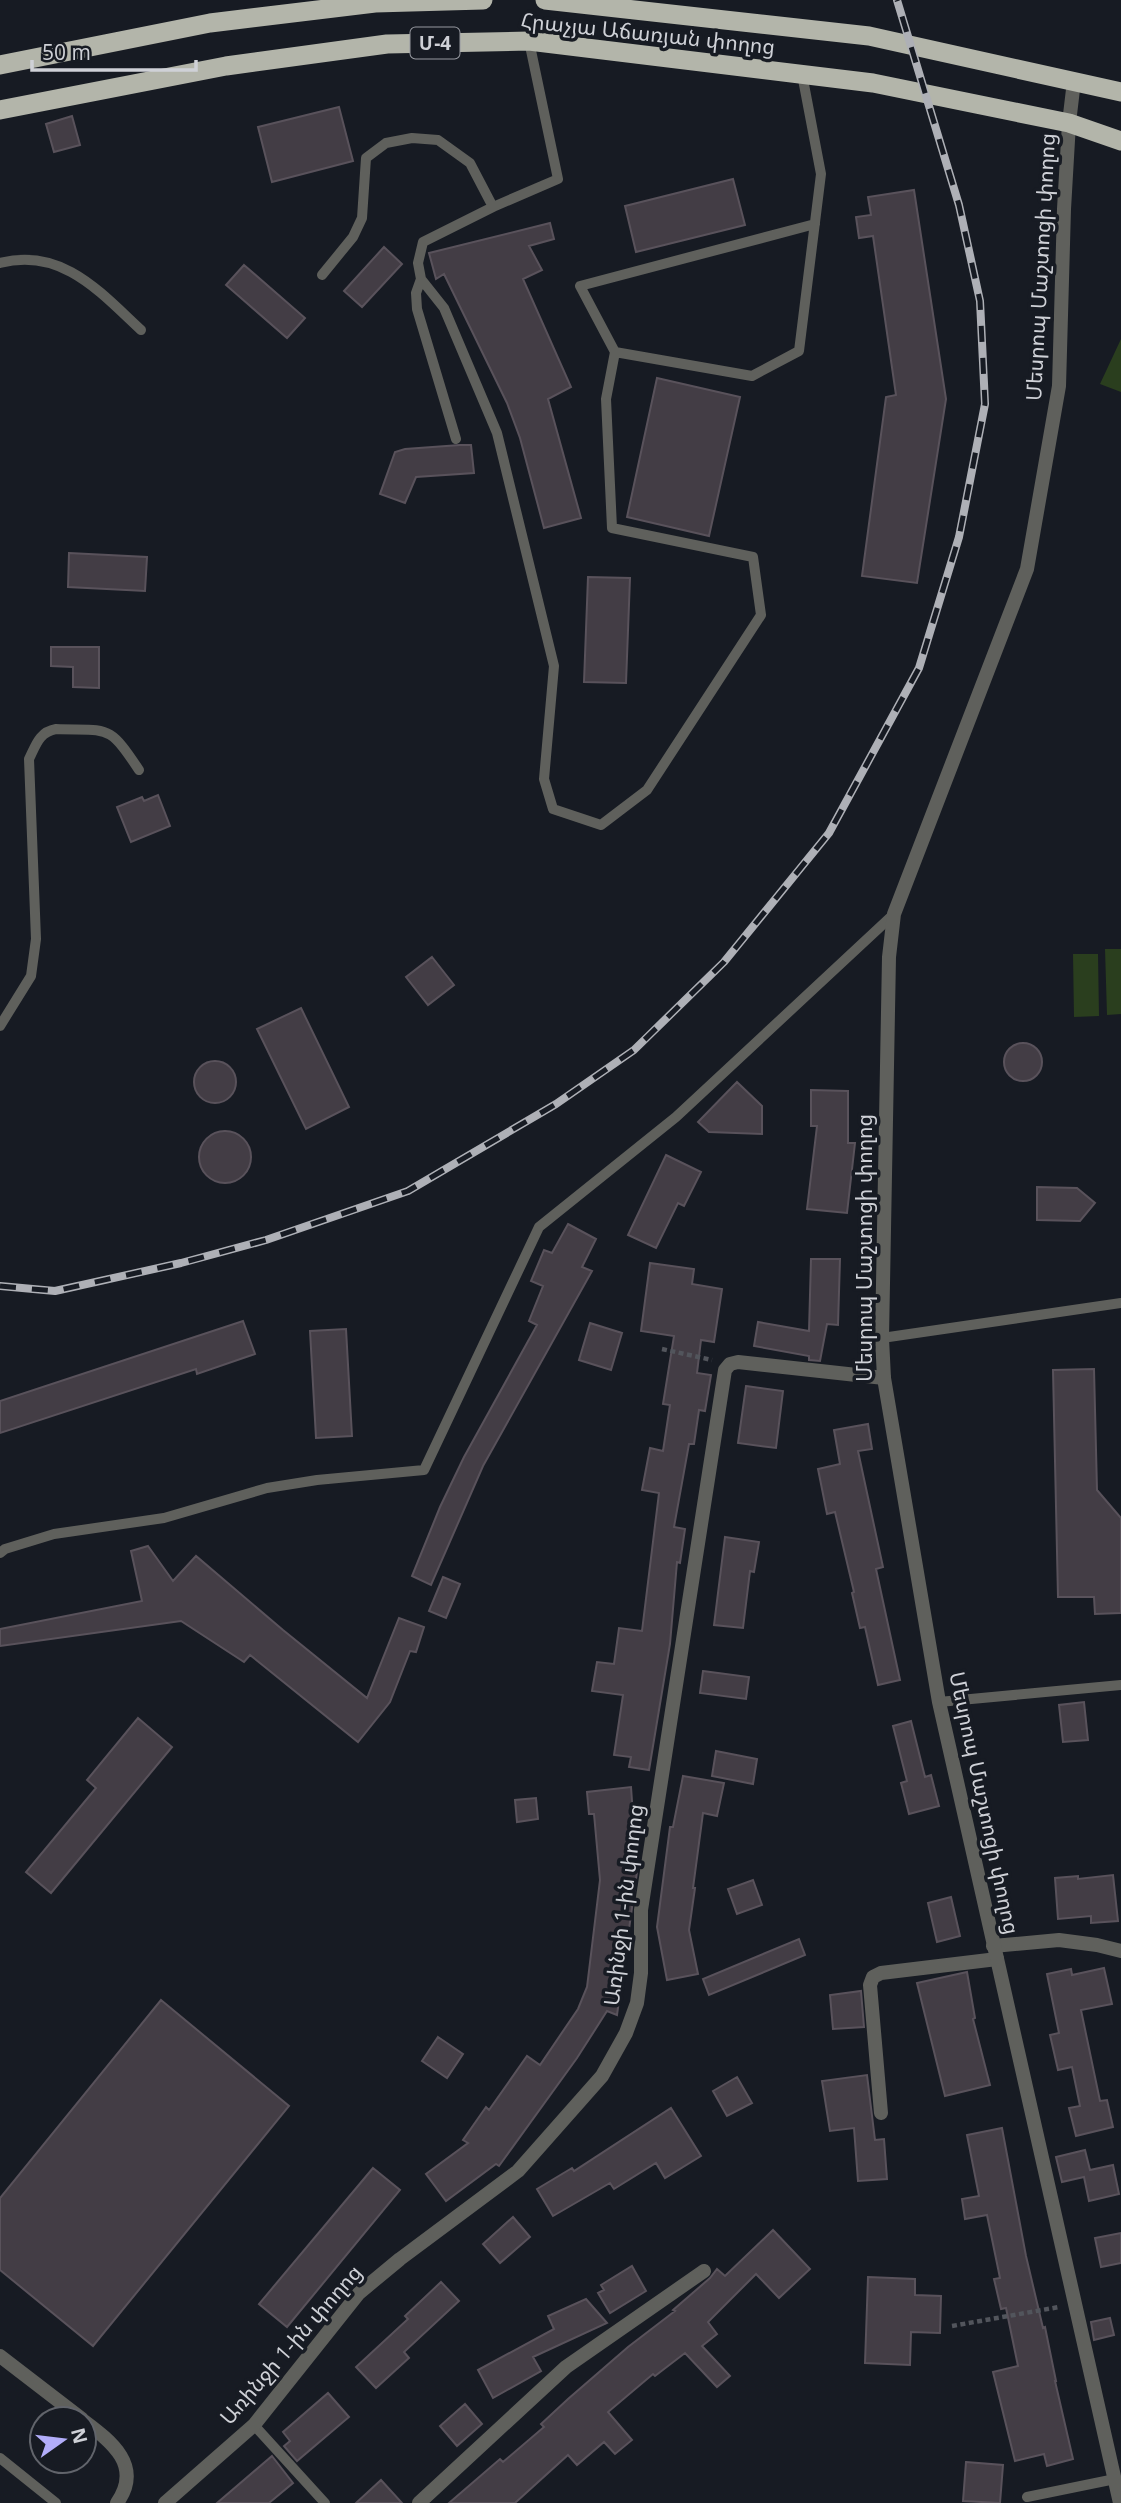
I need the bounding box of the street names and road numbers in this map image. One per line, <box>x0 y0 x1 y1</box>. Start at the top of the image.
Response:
street label: Հրաչյա Աճառյան փողոց <box>520 6 776 60</box>
road number: Մ-4 <box>410 28 460 58</box>
street label: Մեսրոպ Մաշտոցի փողոց <box>1019 132 1061 401</box>
street label: Մեսրոպ Մաշտոցի փողոց <box>850 1114 878 1382</box>
street label: Մեսրոպ Մաշտոցի փողոց <box>943 1669 1027 1937</box>
street label: Առինջի 1-ին փողոց <box>597 1802 649 2007</box>
street label: Առինջի 1-ին փողոց <box>213 2259 367 2430</box>

